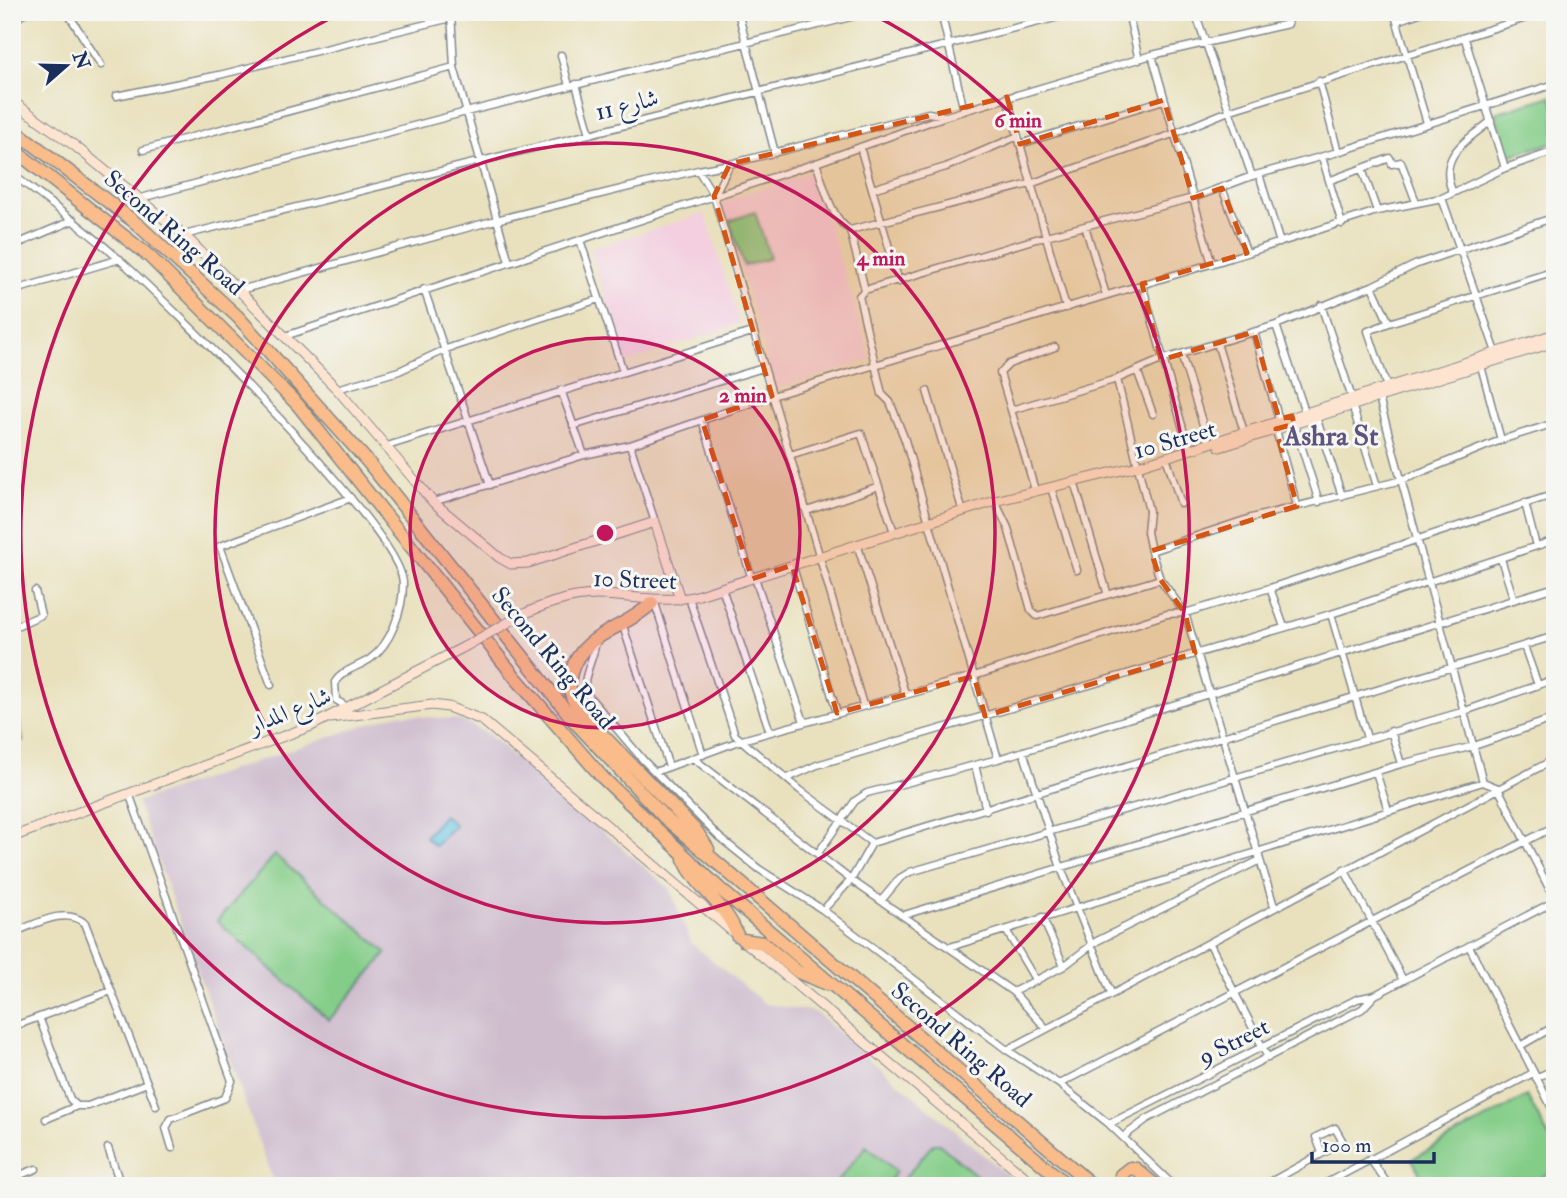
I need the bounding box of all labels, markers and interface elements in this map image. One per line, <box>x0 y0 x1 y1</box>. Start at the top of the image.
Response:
north arrow <box>32 32 102 102</box>
text: N <box>67 47 96 74</box>
street label: شارع 11 <box>592 82 663 132</box>
text: 6 min <box>994 107 1042 134</box>
street label: Second Ring Road <box>97 163 251 303</box>
text: 4 min <box>856 245 905 272</box>
text: 2 min <box>719 382 767 409</box>
street label: 10 Street <box>1131 414 1220 466</box>
district label: Ashra St <box>1283 419 1378 454</box>
centre of rings <box>593 521 617 545</box>
street label: 10 Street <box>593 563 678 597</box>
street label: Second Ring Road <box>484 580 622 736</box>
street label: شارع المدار <box>242 680 337 746</box>
street label: Second Ring Road <box>884 975 1038 1115</box>
street label: 9 Street <box>1192 1011 1275 1074</box>
scale bar <box>1312 1121 1434 1165</box>
text: 100 m <box>1322 1132 1372 1159</box>

